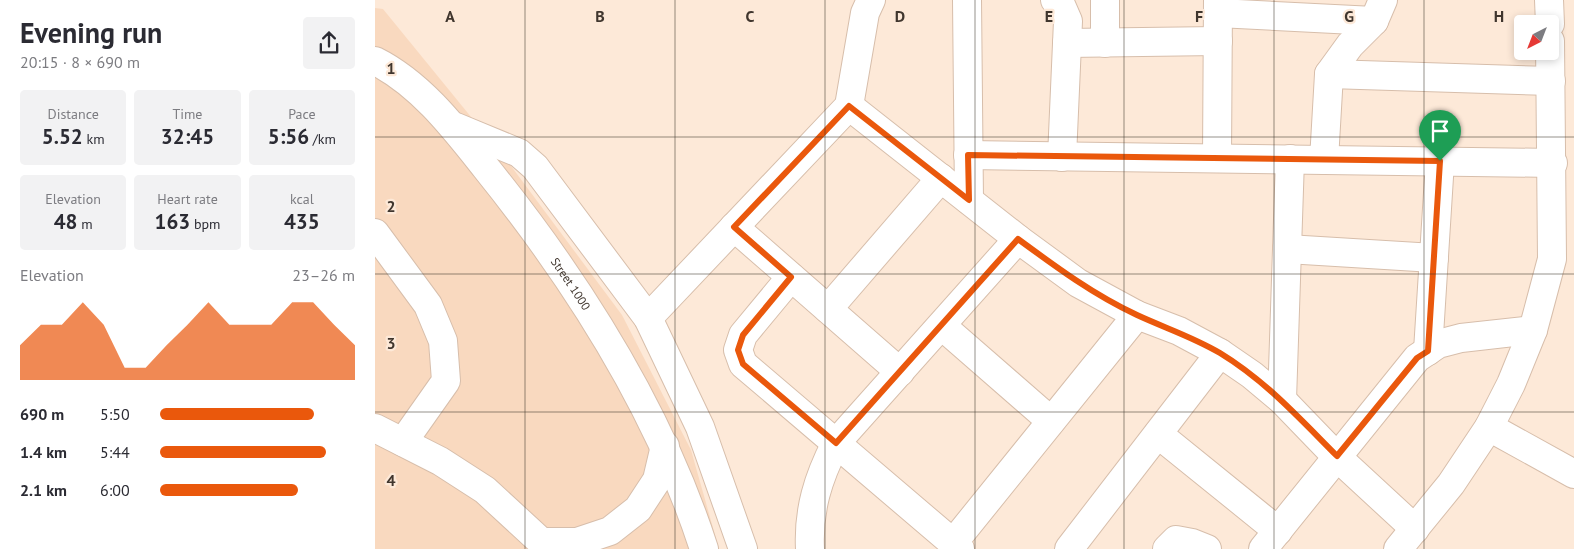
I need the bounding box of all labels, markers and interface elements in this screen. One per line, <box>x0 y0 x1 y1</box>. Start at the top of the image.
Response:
text: A <box>445 6 455 26</box>
text: B <box>595 6 605 26</box>
text: C <box>746 6 755 26</box>
text: D <box>895 6 905 26</box>
text: E <box>1045 6 1053 26</box>
text: F <box>1195 6 1203 26</box>
text: G <box>1344 6 1354 26</box>
text: H <box>1494 6 1504 26</box>
text: Evening run <box>20 14 162 51</box>
north arrow <box>1514 15 1559 60</box>
map controls <box>1514 15 1559 60</box>
button: share <box>303 17 355 69</box>
text: 20:15 · 8 × 690 m <box>20 52 140 72</box>
text: 1 <box>386 58 396 78</box>
text: Distance <box>48 105 99 123</box>
text: Time <box>172 105 203 123</box>
text: Pace <box>288 105 316 123</box>
pin <box>1419 110 1461 161</box>
icon: arrive <box>1426 117 1454 145</box>
text: 5.52 <box>42 123 83 150</box>
text: 32:45 <box>161 123 214 150</box>
text: 5:56 <box>268 123 309 150</box>
text: km <box>83 130 105 148</box>
text: /km <box>309 130 336 148</box>
text: Elevation <box>45 190 101 208</box>
text: Heart rate <box>157 190 218 208</box>
text: kcal <box>290 190 314 208</box>
text: 2 <box>386 196 396 216</box>
text: 48 <box>54 208 78 235</box>
text: 163 <box>155 208 190 235</box>
text: 435 <box>284 208 320 235</box>
text: m <box>78 215 93 233</box>
text: bpm <box>190 215 220 233</box>
street label: Street 1000 <box>548 254 594 313</box>
text: Elevation <box>20 265 84 285</box>
text: 23–26 m <box>292 265 355 285</box>
text: 3 <box>386 333 396 353</box>
text: 690 m <box>20 404 64 424</box>
text: 5:50 <box>100 404 130 424</box>
text: 1.4 km <box>20 442 67 462</box>
text: 5:44 <box>100 442 130 462</box>
text: 4 <box>386 470 396 490</box>
text: 2.1 km <box>20 480 67 500</box>
text: 6:00 <box>100 480 130 500</box>

